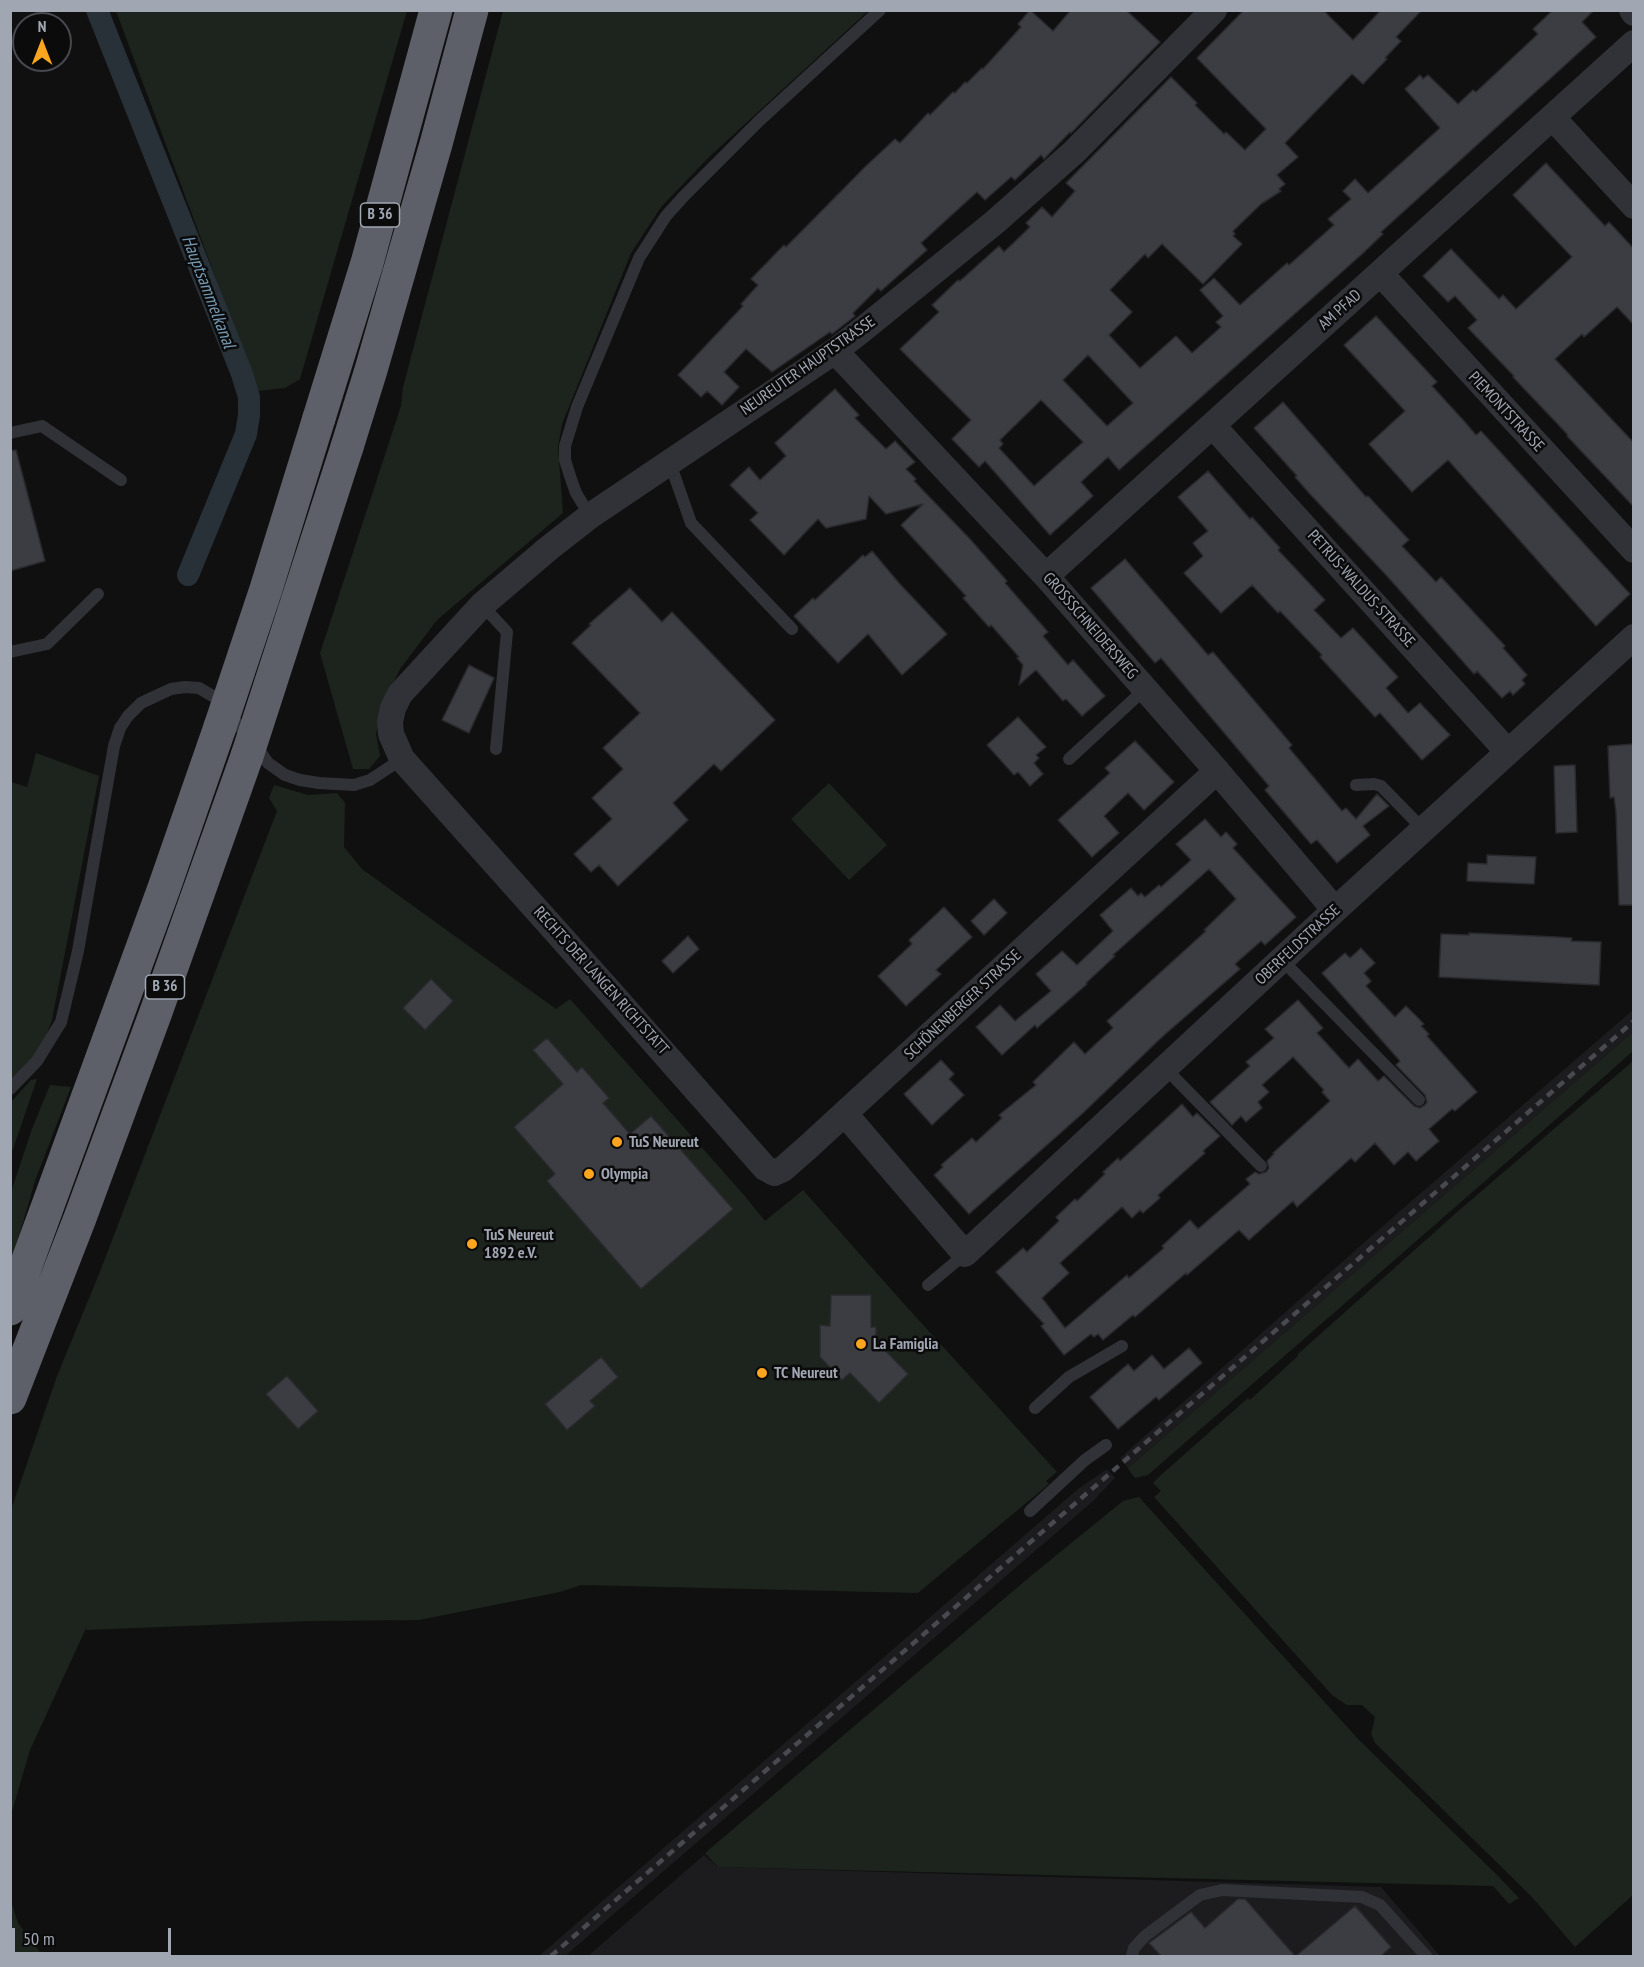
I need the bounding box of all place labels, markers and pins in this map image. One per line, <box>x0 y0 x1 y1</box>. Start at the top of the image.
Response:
place label: TuS Neureut <box>629 1132 699 1152</box>
marker: TuS Neureut <box>610 1135 624 1149</box>
place label: Olympia <box>601 1164 648 1184</box>
marker: Olympia <box>582 1167 596 1181</box>
place label: TuS Neureut 1892 e.V. <box>484 1225 554 1263</box>
marker: TuS Neureut 1892 e.V. <box>465 1237 479 1251</box>
place label: La Famiglia <box>873 1334 938 1354</box>
marker: La Famiglia <box>854 1337 868 1351</box>
place label: TC Neureut <box>774 1363 838 1383</box>
marker: TC Neureut <box>755 1366 769 1380</box>

